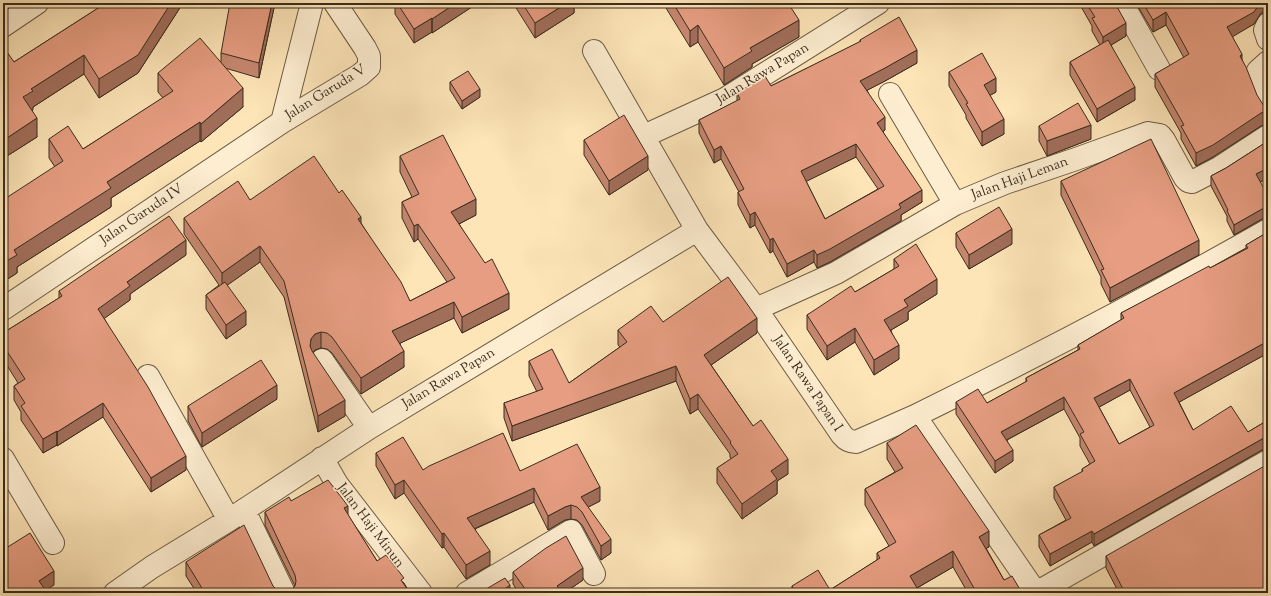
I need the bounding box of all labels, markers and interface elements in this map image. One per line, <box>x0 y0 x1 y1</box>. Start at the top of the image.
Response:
street label: Jalan Rawa Papan <box>712 38 813 110</box>
street label: Jalan Garuda V <box>281 60 371 126</box>
street label: Jalan Haji Leman <box>968 152 1071 206</box>
street label: Jalan Garuda IV <box>96 179 188 251</box>
street label: Jalan Rawa Papan I <box>767 331 847 437</box>
street label: Jalan Rawa Papan <box>398 343 499 415</box>
street label: Jalan Haji Minun <box>331 479 409 573</box>

